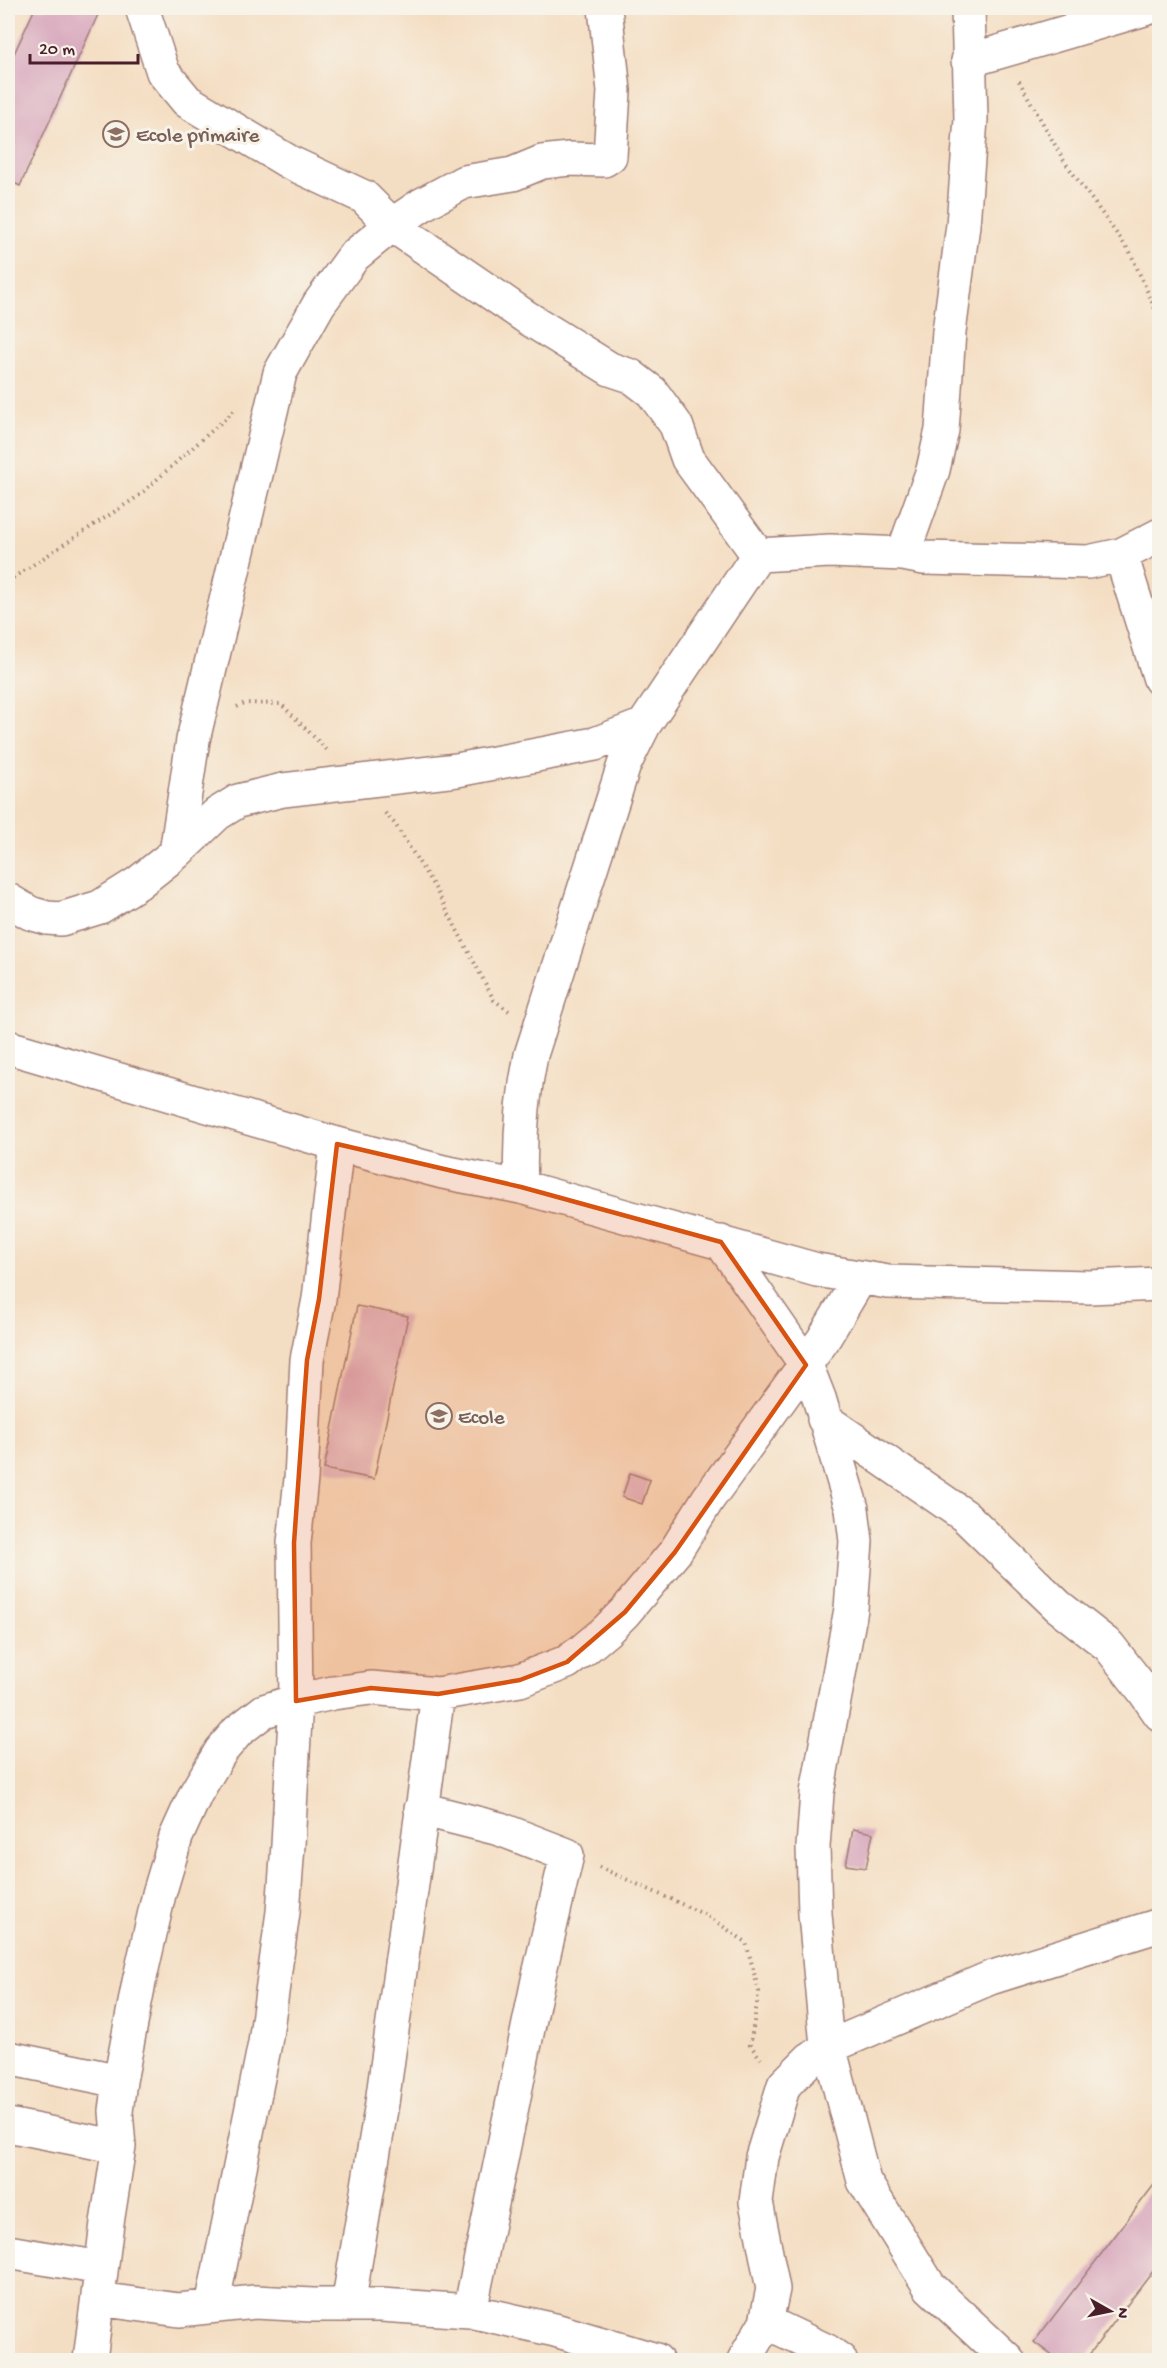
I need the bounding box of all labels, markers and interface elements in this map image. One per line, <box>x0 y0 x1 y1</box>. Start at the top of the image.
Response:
scale bar <box>30 27 138 65</box>
text: 20 m <box>39 40 75 61</box>
school or university icon: Ecole primaire <box>101 119 131 149</box>
place label: Ecole primaire <box>136 125 260 150</box>
school or university icon: Ecole <box>424 1401 454 1431</box>
place label: Ecole <box>458 1407 506 1432</box>
north arrow <box>1080 2281 1140 2341</box>
text: N <box>1111 2306 1132 2320</box>

